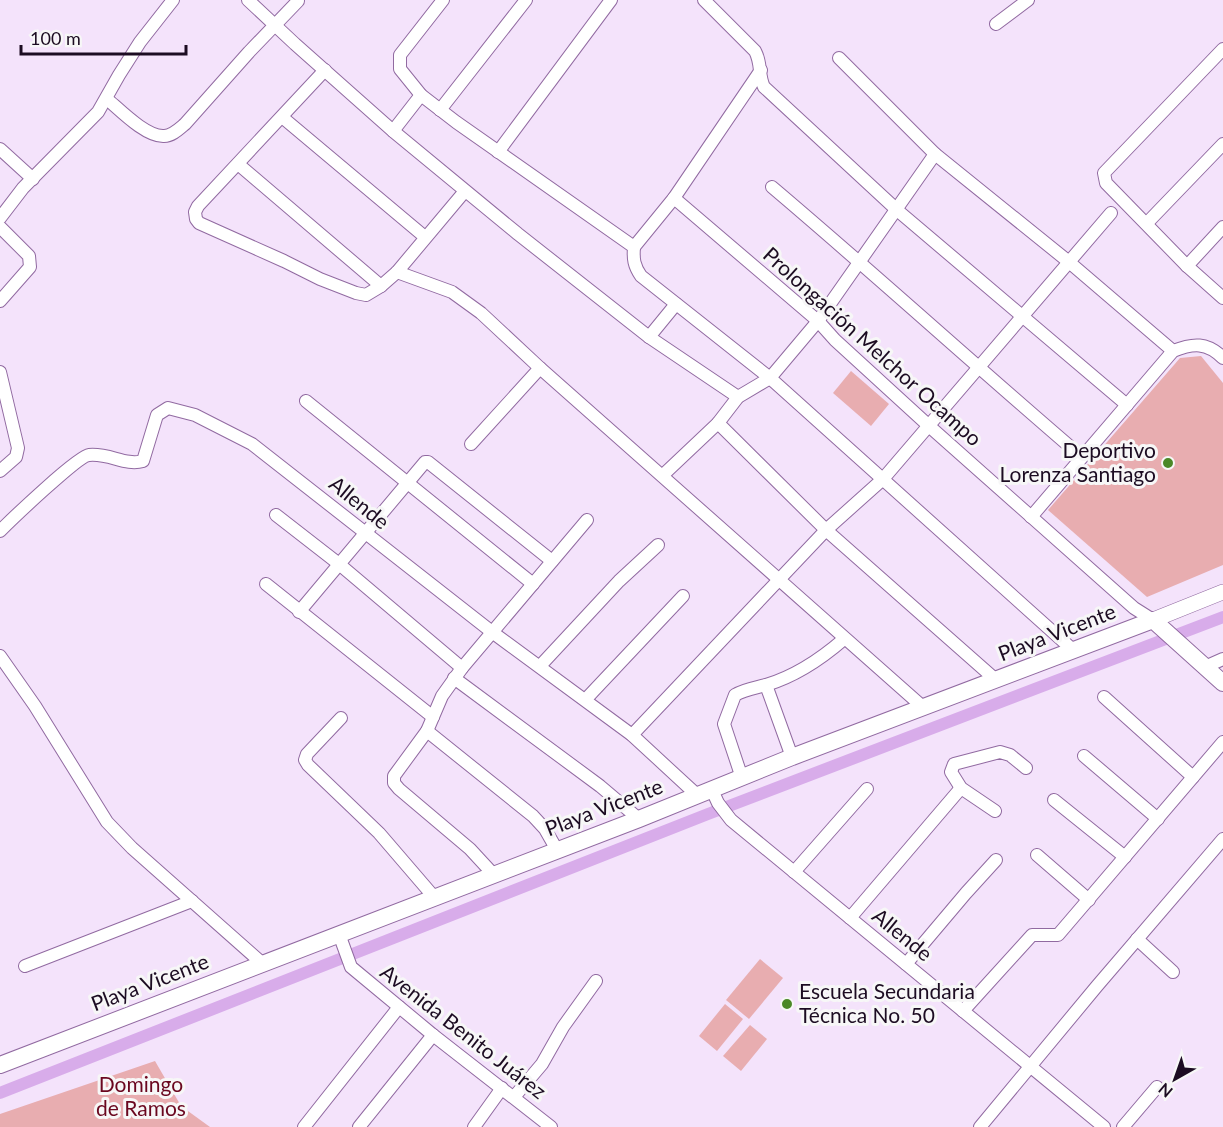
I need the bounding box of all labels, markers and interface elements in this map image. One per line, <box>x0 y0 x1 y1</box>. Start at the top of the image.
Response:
scale bar <box>21 18 186 56</box>
text: 100 m <box>30 27 81 49</box>
street label: Prolongación Melchor Ocampo <box>759 241 987 451</box>
place label: Deportivo Lorenza Santiago <box>999 437 1156 486</box>
marker: Deportivo Lorenza Santiago <box>1161 456 1175 470</box>
street label: Allende <box>325 470 395 533</box>
street label: Playa Vicente <box>994 598 1119 665</box>
street label: Playa Vicente <box>541 773 666 840</box>
street label: Allende <box>868 902 938 965</box>
street label: Playa Vicente <box>87 948 212 1015</box>
street label: Avenida Benito Juárez <box>376 958 552 1103</box>
place label: Escuela Secundaria Técnica No. 50 <box>799 978 975 1027</box>
marker: Escuela Secundaria Técnica No. 50 <box>780 997 794 1011</box>
north arrow <box>1145 1049 1205 1109</box>
park label: Domingo de Ramos <box>96 1071 186 1120</box>
text: N <box>1154 1080 1176 1102</box>

